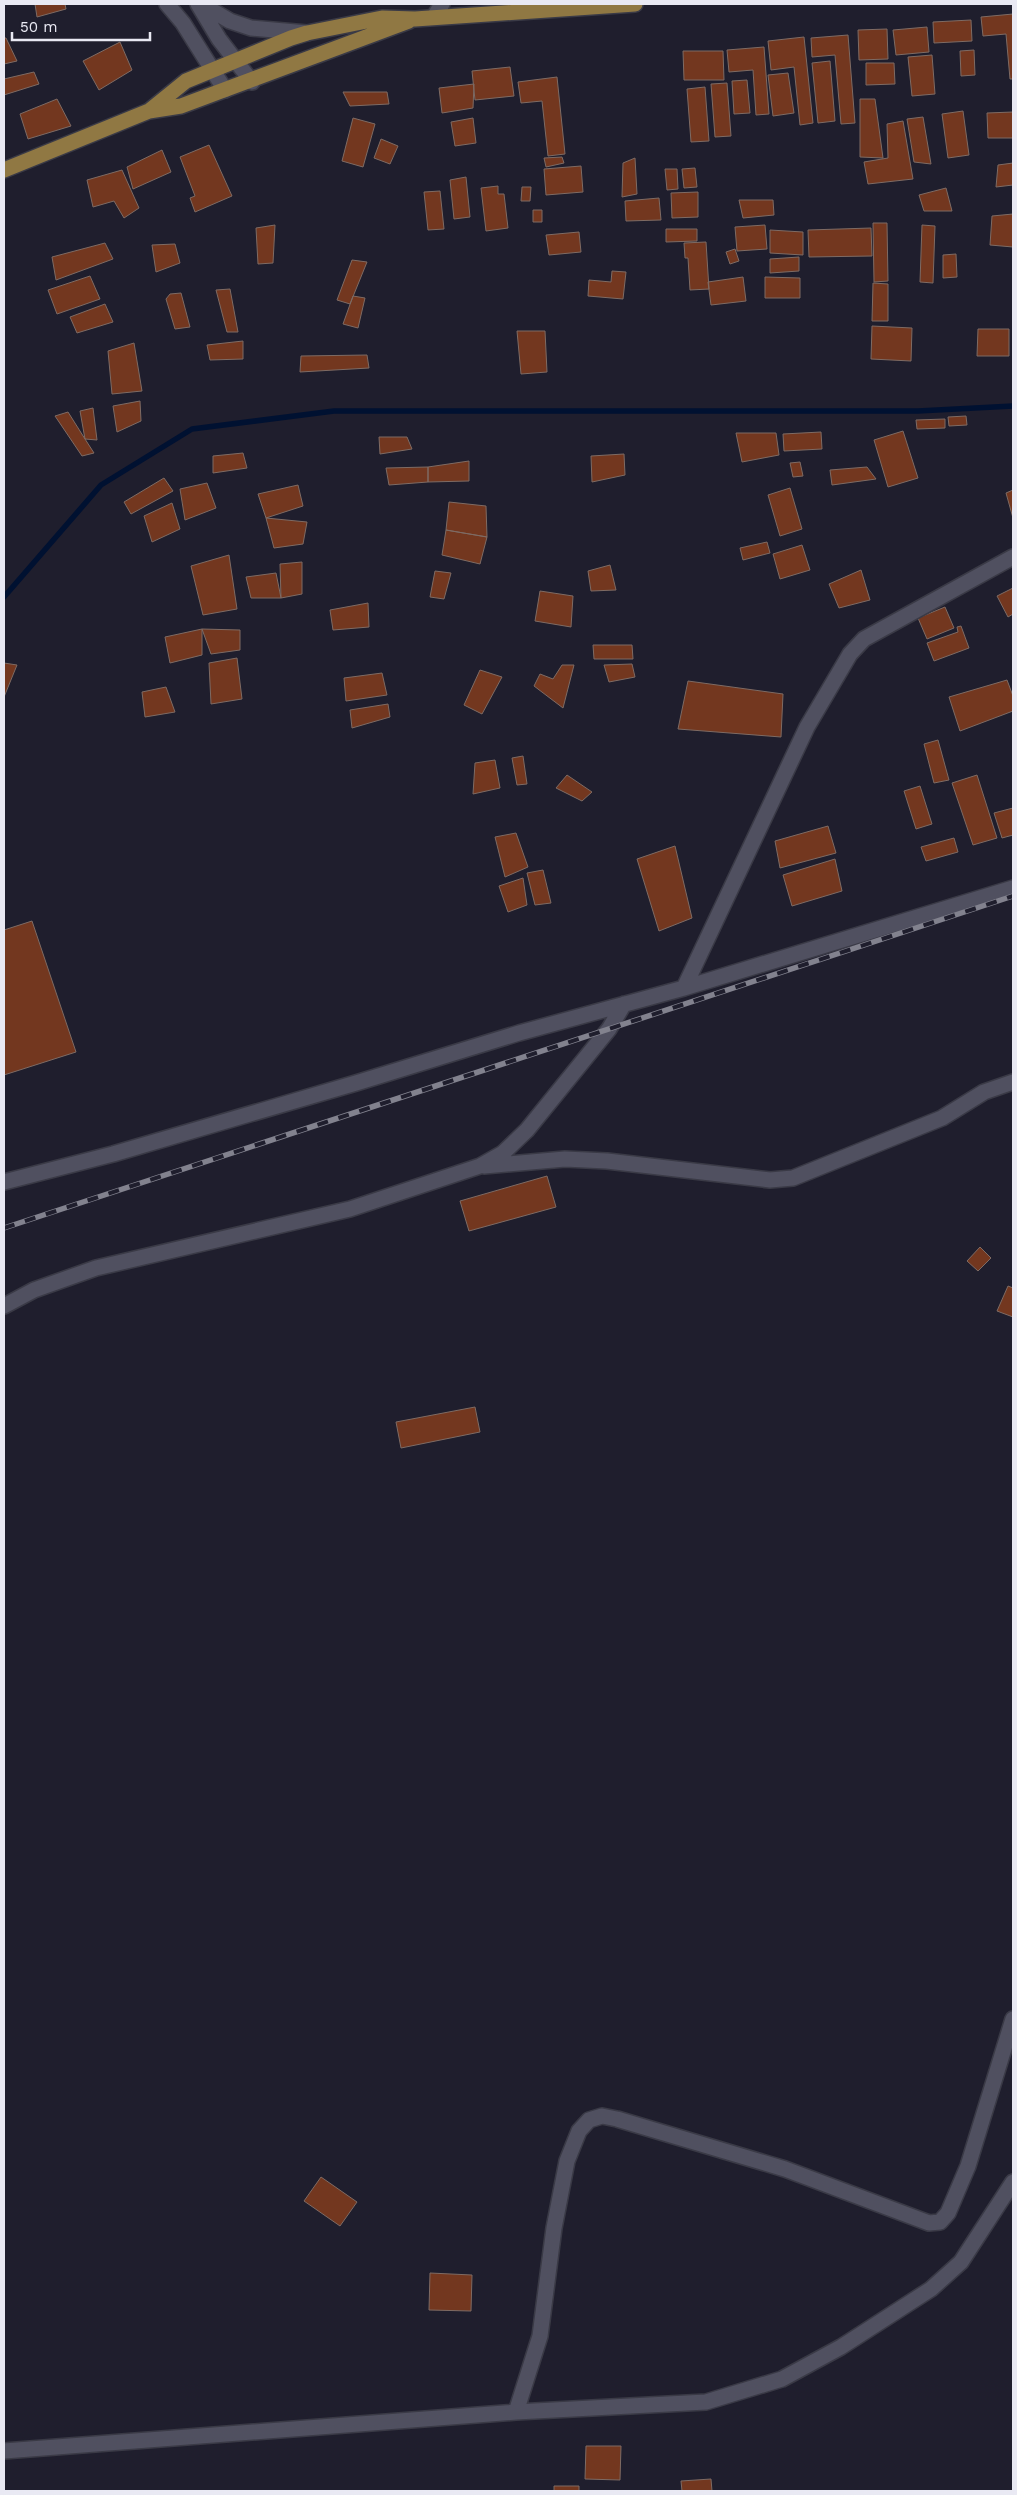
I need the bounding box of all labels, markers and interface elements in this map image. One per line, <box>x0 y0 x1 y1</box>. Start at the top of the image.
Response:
scale bar <box>12 10 150 42</box>
text: 50 m <box>20 18 57 36</box>

